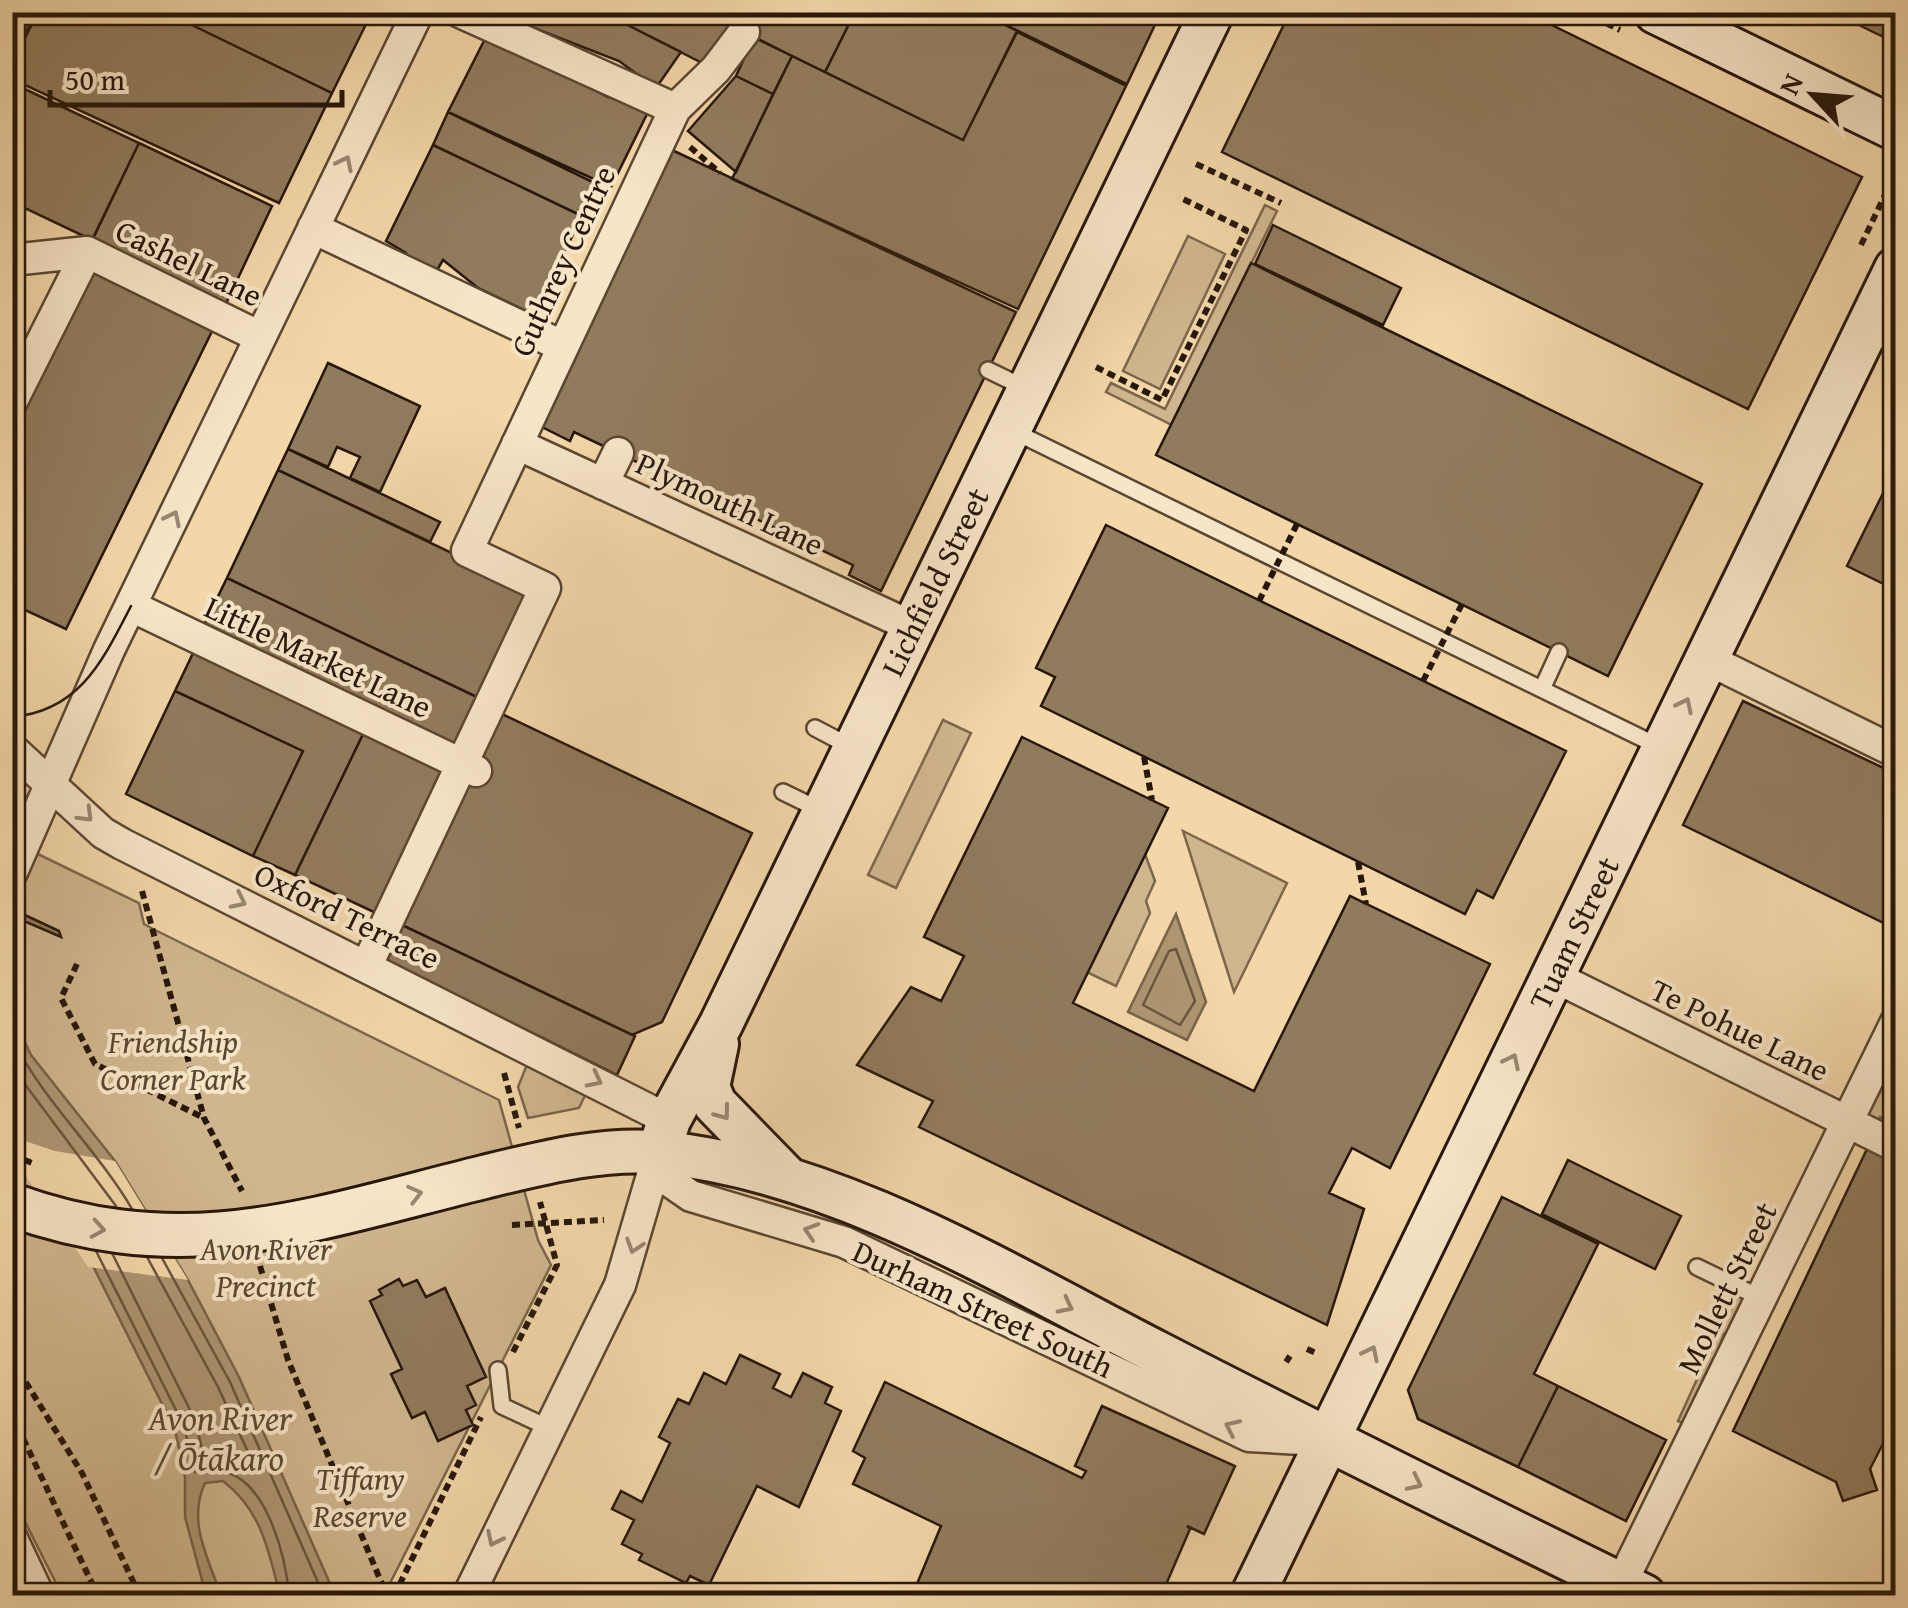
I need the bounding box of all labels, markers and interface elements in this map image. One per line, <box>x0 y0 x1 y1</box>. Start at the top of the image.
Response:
scale bar <box>50 45 342 107</box>
north arrow <box>1763 45 1863 145</box>
text: 50 m <box>65 57 125 101</box>
text: N <box>1768 66 1813 101</box>
one-way arrow <box>332 155 352 173</box>
street label: Guthrey Centre <box>498 158 627 364</box>
street label: Cashel Lane <box>108 207 270 318</box>
street label: Plymouth Lane <box>629 440 832 568</box>
street label: Lichfield Street <box>869 480 1001 684</box>
one-way arrow <box>160 511 180 529</box>
street label: Little Market Lane <box>197 583 439 730</box>
one-way arrow <box>1672 697 1692 715</box>
one-way arrow <box>74 804 92 822</box>
street label: Tuam Street <box>1516 849 1631 1017</box>
street label: Oxford Terrace <box>246 850 448 981</box>
one-way arrow <box>228 889 246 909</box>
street label: Te Pohue Lane <box>1643 966 1837 1093</box>
park label: Friendship Corner Park <box>100 1018 246 1102</box>
one-way arrow <box>1500 1053 1520 1071</box>
one-way arrow <box>584 1068 602 1087</box>
one-way arrow <box>711 1102 729 1120</box>
one-way arrow <box>406 1185 423 1206</box>
street label: Mollett Street <box>1665 1194 1788 1382</box>
one-way arrow <box>89 1218 106 1239</box>
one-way arrow <box>803 1222 820 1243</box>
park label: Avon River Precinct <box>199 1225 333 1309</box>
street label: Durham Street South <box>845 1228 1121 1390</box>
one-way arrow <box>625 1237 645 1254</box>
one-way arrow <box>1056 1294 1074 1313</box>
one-way arrow <box>1359 1346 1379 1364</box>
water label: Avon River / Ōtākaro <box>147 1392 293 1483</box>
one-way arrow <box>1224 1420 1242 1440</box>
park label: Tiffany Reserve <box>312 1455 407 1539</box>
one-way arrow <box>1405 1471 1423 1491</box>
one-way arrow <box>486 1529 506 1547</box>

